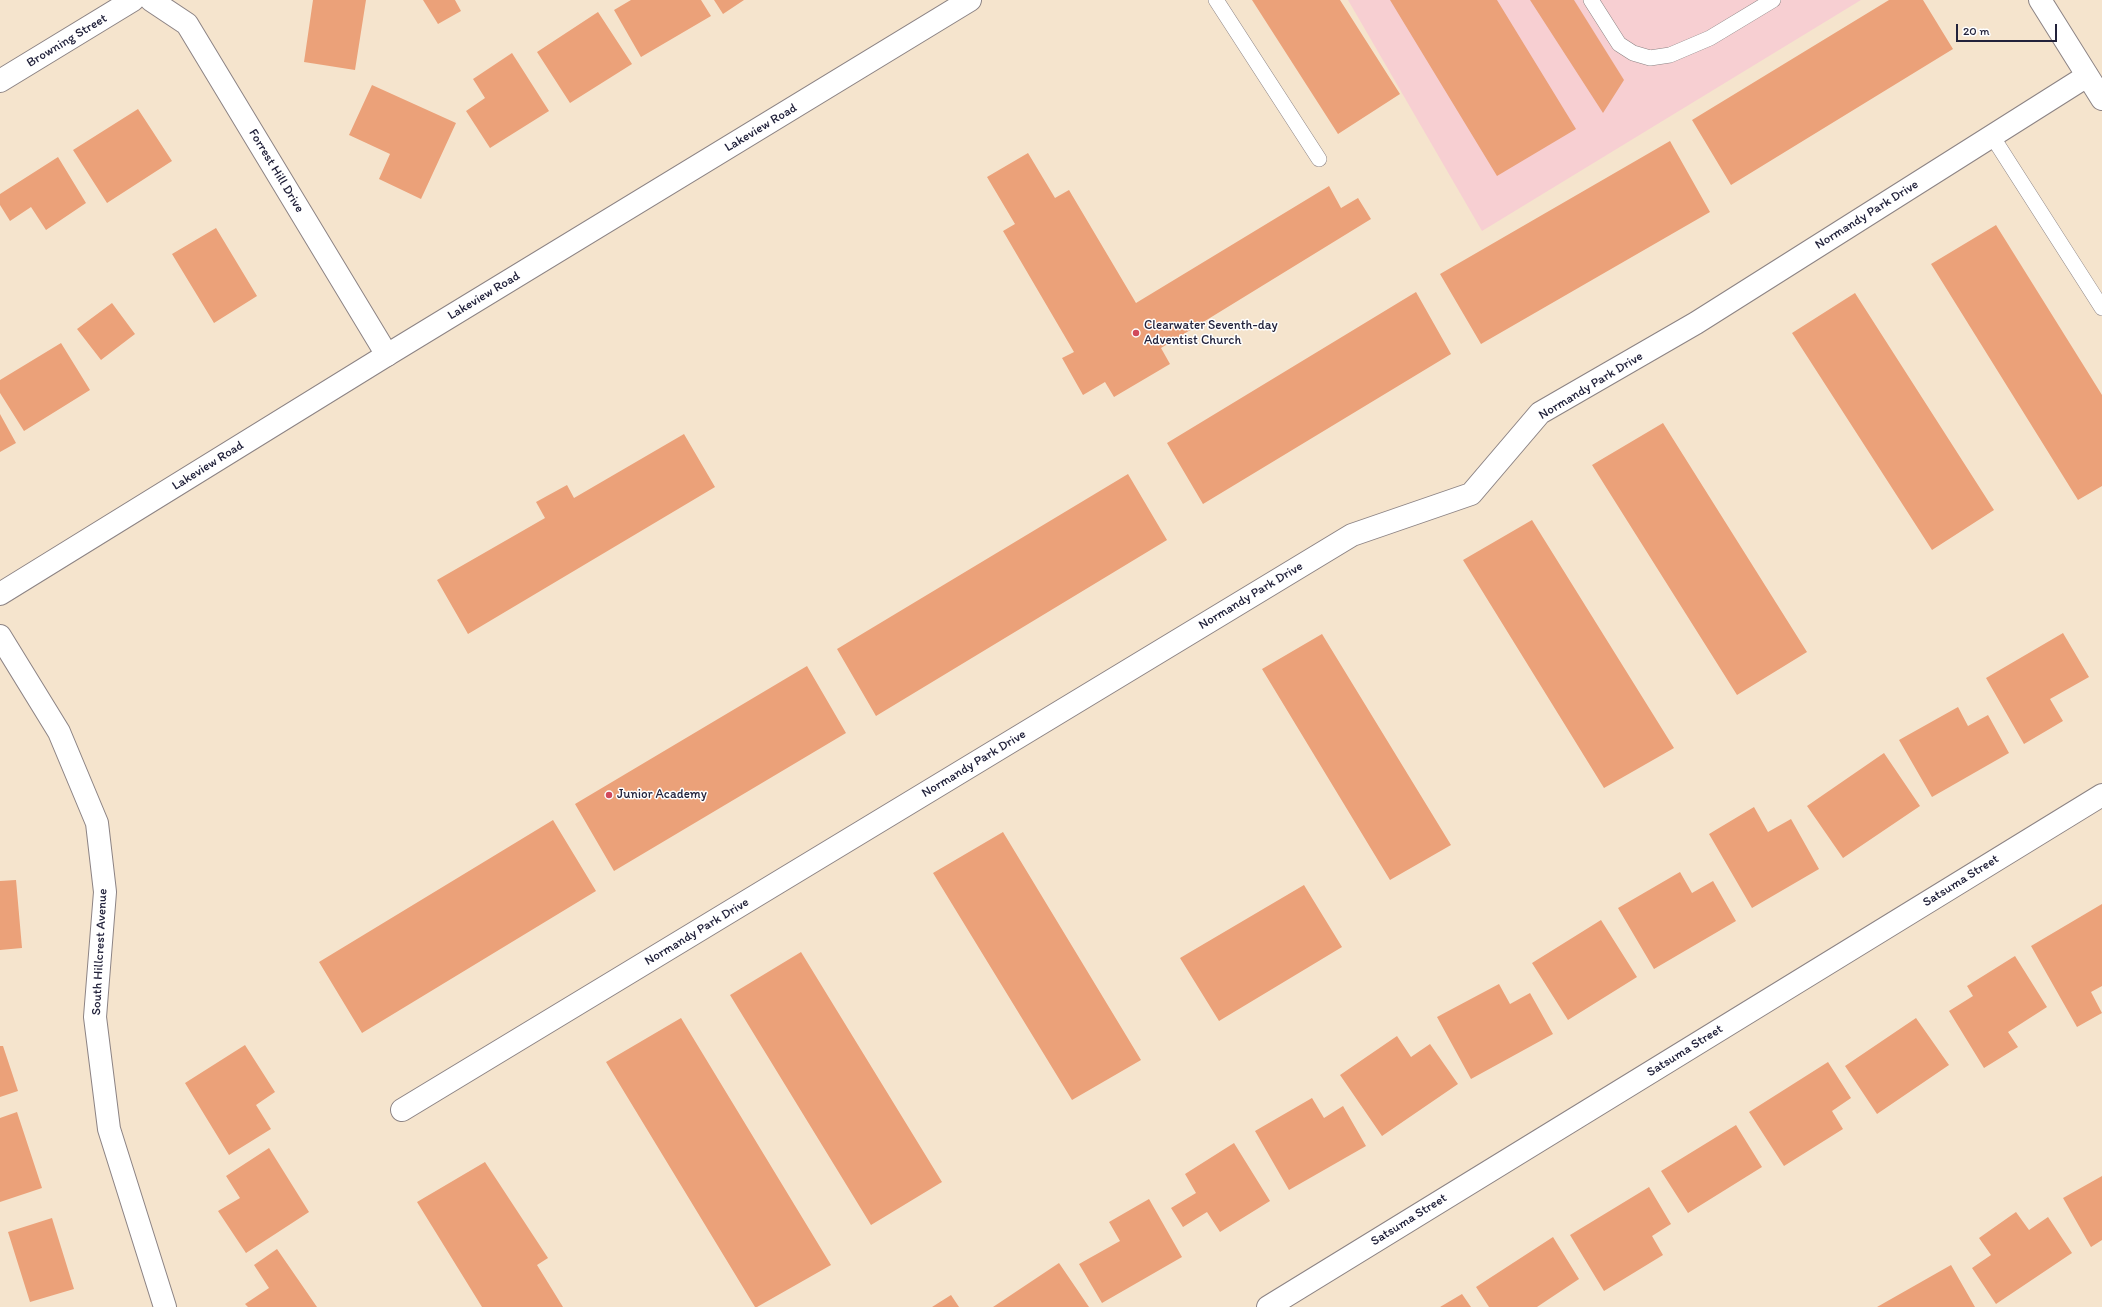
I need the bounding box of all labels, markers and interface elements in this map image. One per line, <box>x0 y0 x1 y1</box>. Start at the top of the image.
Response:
street label: Browning Street <box>24 11 110 71</box>
scale bar <box>1958 16 2059 42</box>
text: 20 m <box>1963 24 1990 38</box>
street label: Lakeview Road <box>722 100 800 156</box>
street label: Forrest Hill Drive <box>245 126 307 216</box>
street label: Normandy Park Drive <box>1812 177 1922 253</box>
street label: Lakeview Road <box>445 268 523 324</box>
place label: Clearwater Seventh-day Adventist Church <box>1144 318 1278 349</box>
marker: Clearwater Seventh-day Adventist Church <box>1131 328 1141 338</box>
street label: Normandy Park Drive <box>1536 349 1646 423</box>
street label: Lakeview Road <box>169 438 247 494</box>
street label: Normandy Park Drive <box>1196 559 1306 633</box>
street label: Normandy Park Drive <box>919 727 1029 801</box>
place label: Junior Academy <box>617 787 707 803</box>
marker: Junior Academy <box>604 790 614 800</box>
street label: Satsuma Street <box>1920 851 2002 911</box>
street label: South Hillcrest Avenue <box>89 888 111 1016</box>
street label: Normandy Park Drive <box>642 895 752 969</box>
street label: Satsuma Street <box>1644 1021 1726 1081</box>
street label: Satsuma Street <box>1368 1190 1450 1250</box>

